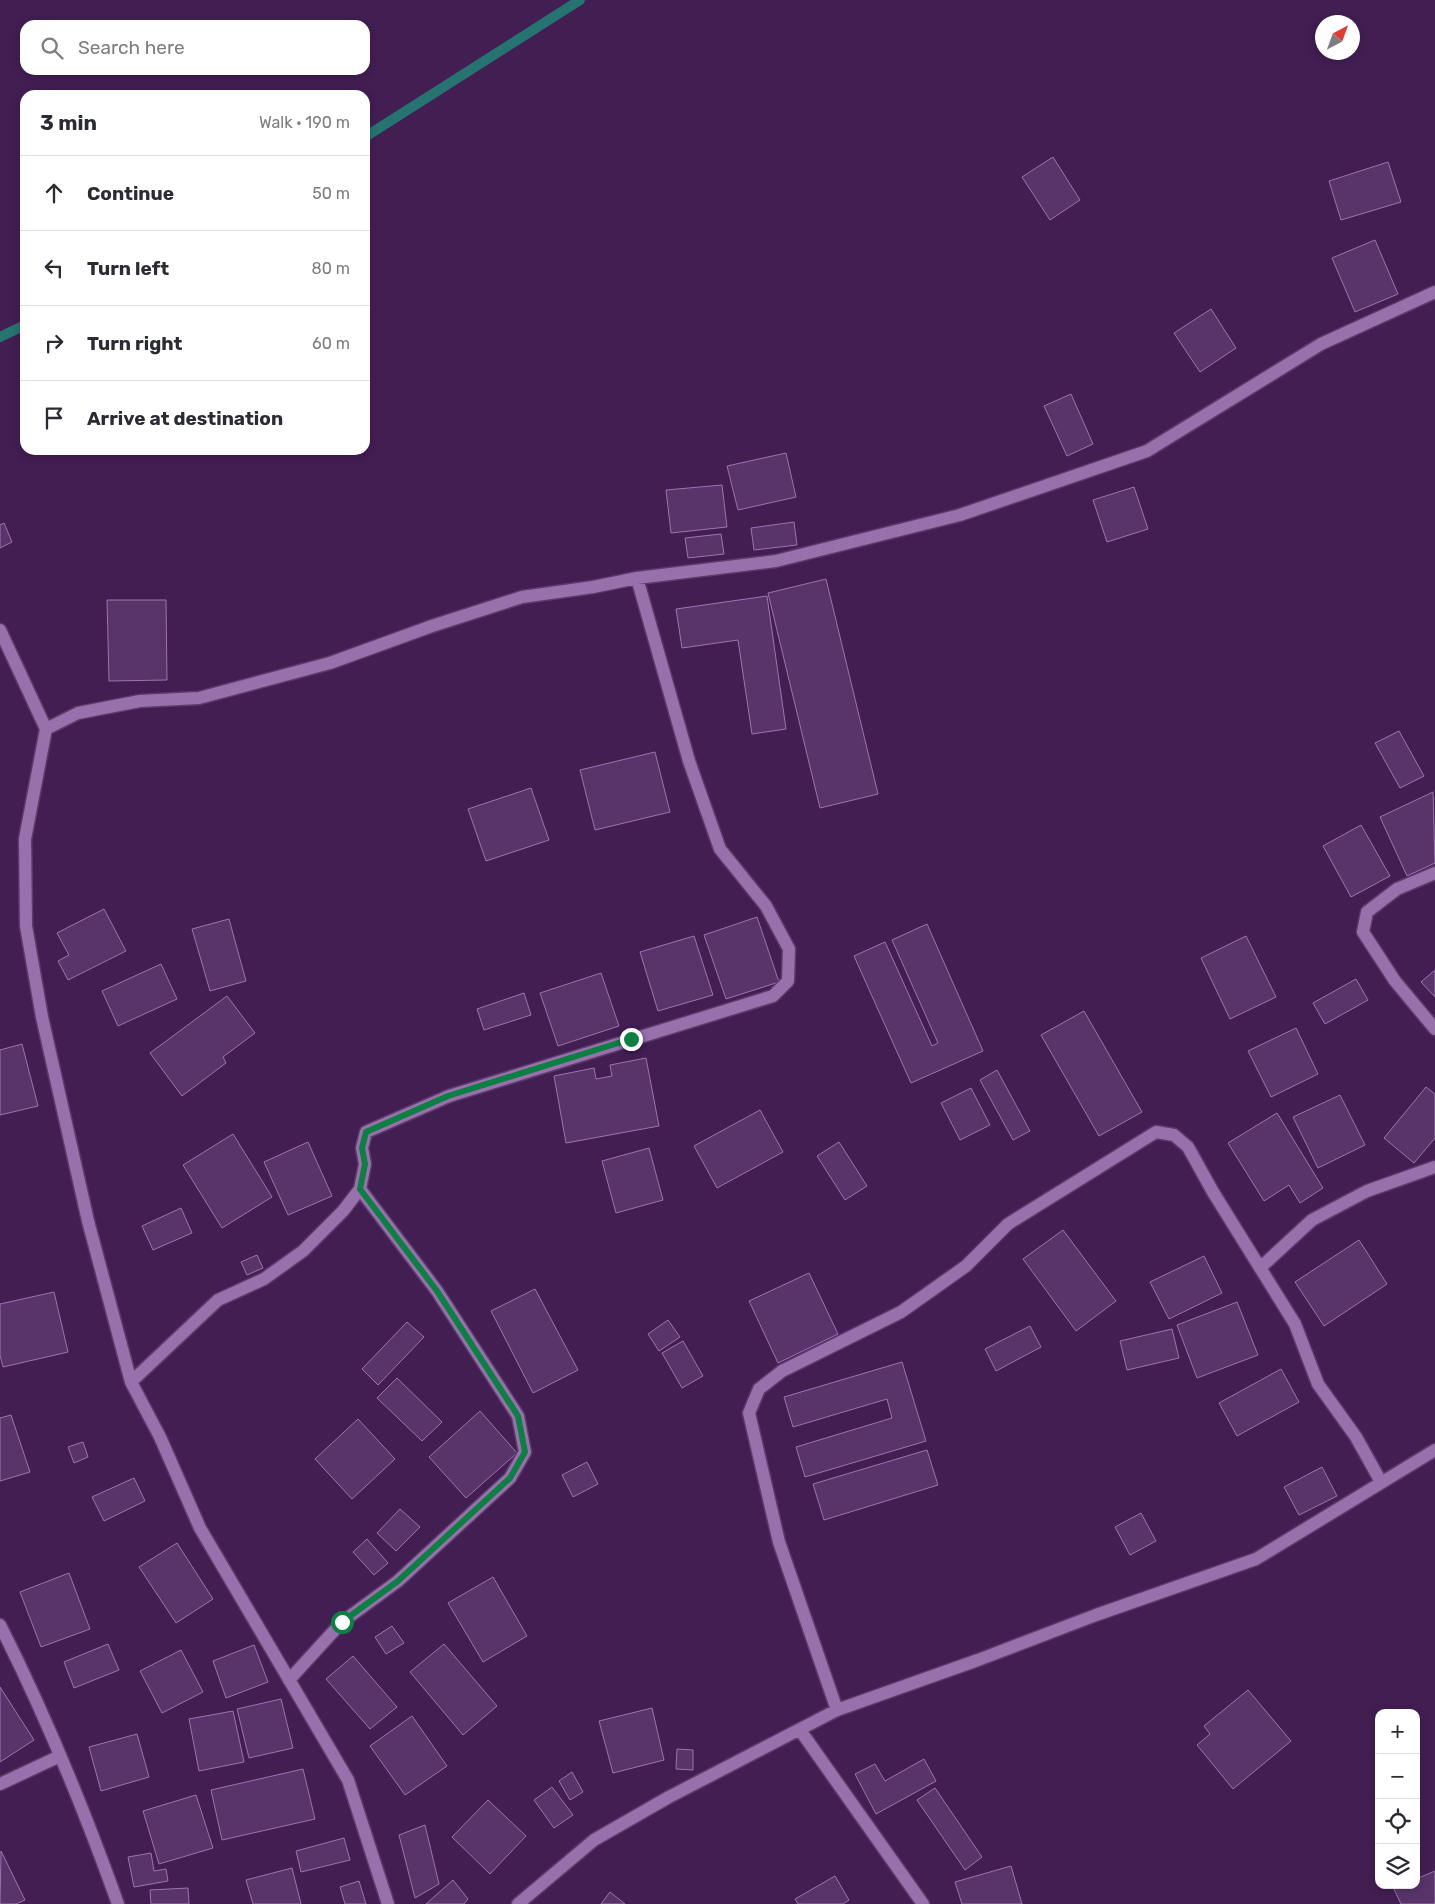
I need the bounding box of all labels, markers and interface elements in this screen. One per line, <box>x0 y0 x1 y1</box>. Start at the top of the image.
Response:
north arrow <box>1315 15 1360 60</box>
search box <box>20 20 370 75</box>
icon: search <box>38 34 66 62</box>
text: Search here <box>78 36 185 59</box>
text: 3 min <box>40 110 97 135</box>
text: Walk · 190 m <box>259 113 350 132</box>
icon: ahead <box>40 179 68 207</box>
text: Continue <box>87 182 174 205</box>
text: 50 m <box>312 184 350 203</box>
icon: left <box>40 254 68 282</box>
text: Turn left <box>87 257 169 280</box>
text: 80 m <box>312 259 350 278</box>
icon: right <box>40 329 68 357</box>
text: Turn right <box>87 332 182 355</box>
text: 60 m <box>312 334 350 353</box>
icon: arrive <box>40 404 68 432</box>
text: Arrive at destination <box>87 407 283 430</box>
route end <box>620 1028 643 1051</box>
route start <box>331 1611 354 1634</box>
map controls <box>1375 1709 1420 1889</box>
button: + <box>1375 1709 1420 1754</box>
button: − <box>1375 1754 1420 1799</box>
button: locate <box>1375 1799 1420 1844</box>
button: layers <box>1375 1844 1420 1889</box>

